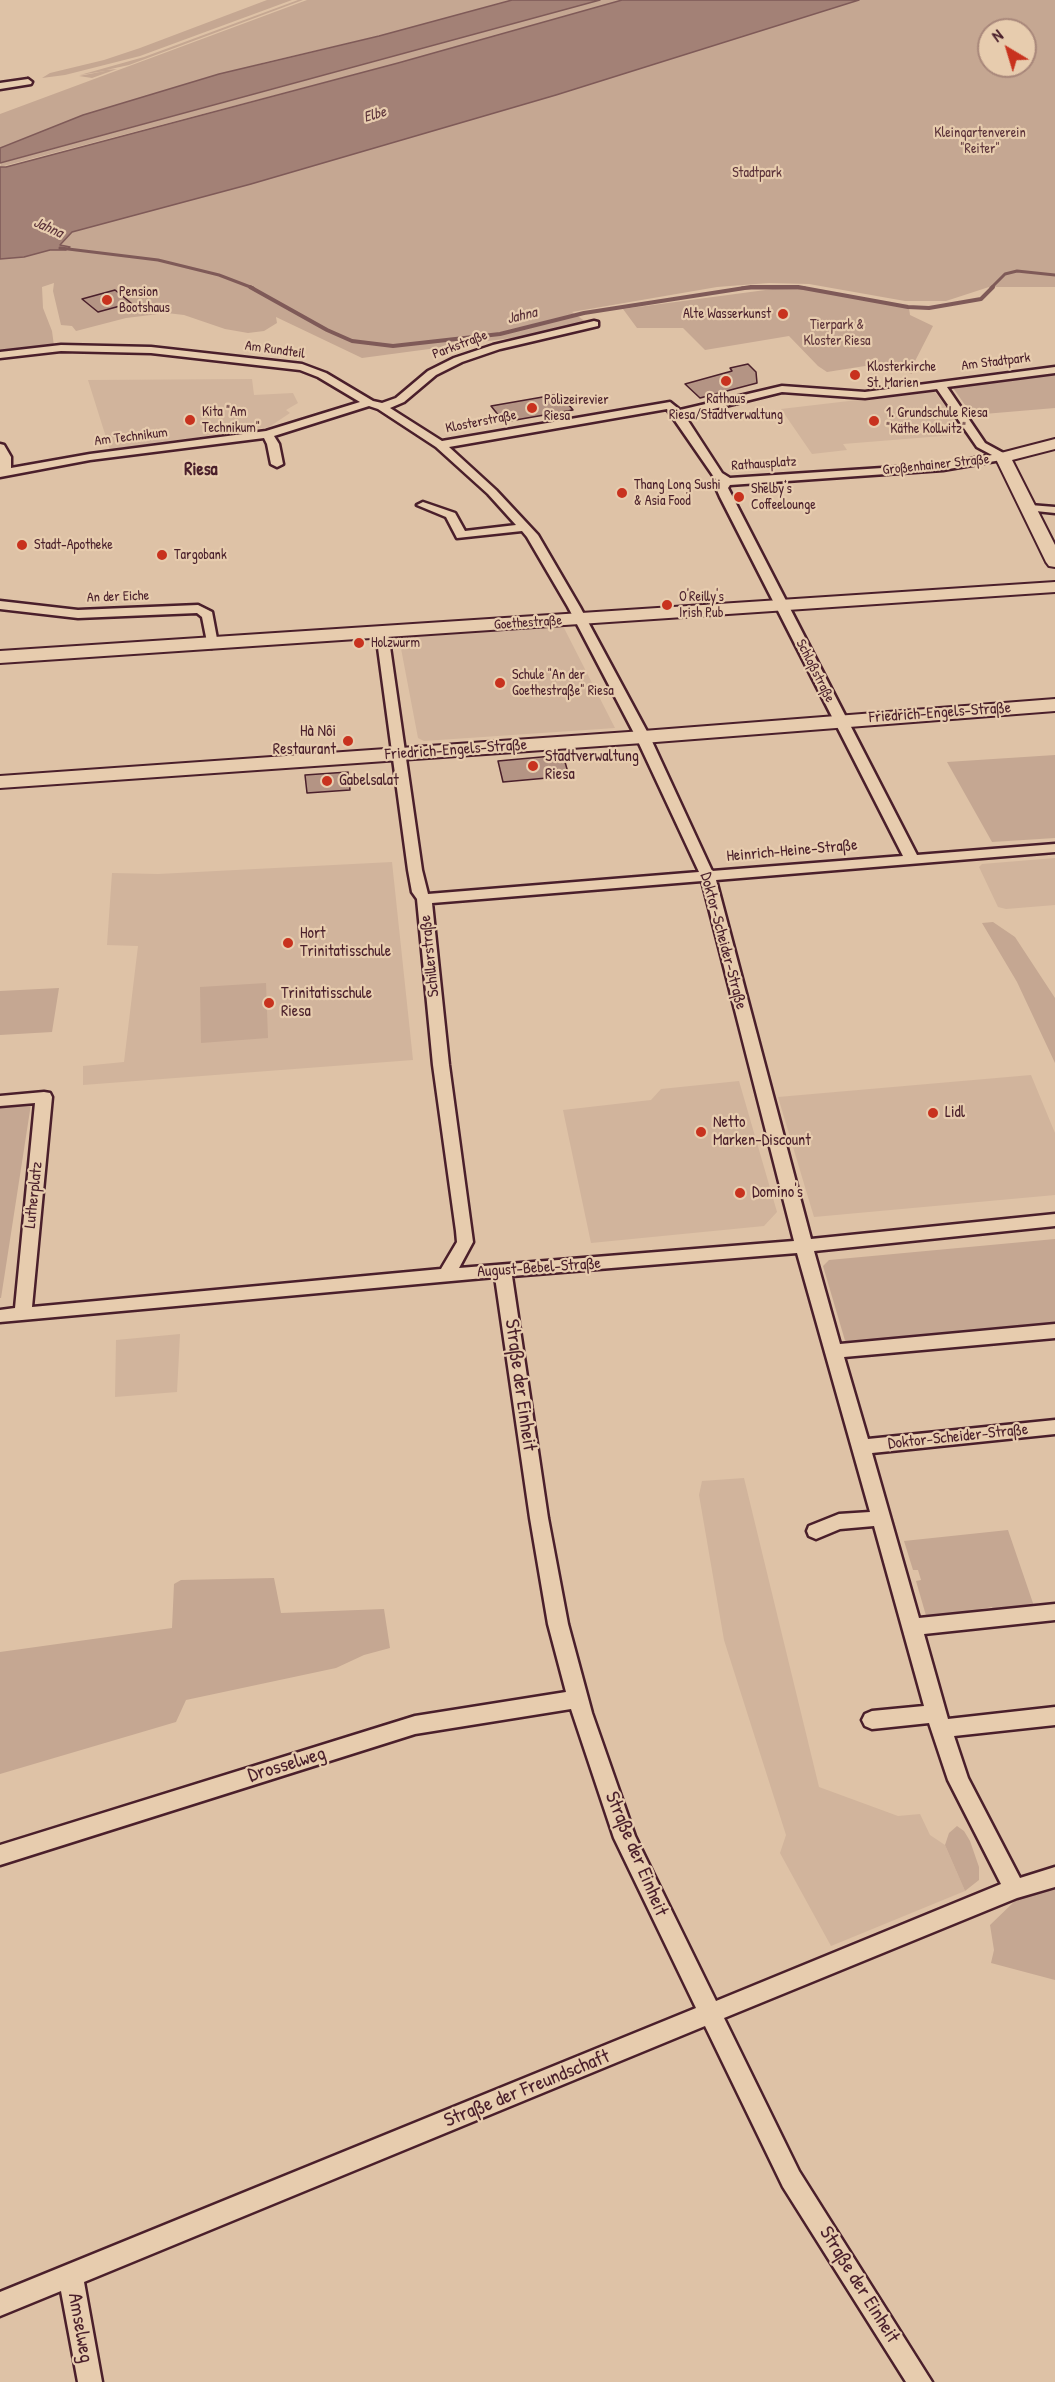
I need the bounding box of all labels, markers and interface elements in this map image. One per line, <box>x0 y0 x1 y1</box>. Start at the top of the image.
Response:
north arrow <box>977 18 1037 78</box>
text: N <box>987 24 1007 47</box>
water label: Elbe <box>362 103 388 127</box>
park label: Kleingartenverein "Reiter" <box>934 125 1026 158</box>
park label: Stadtpark <box>732 165 782 181</box>
water label: Jahna <box>30 214 66 242</box>
place label: Pension Bootshaus <box>119 284 170 316</box>
marker: Pension Bootshaus <box>100 293 114 307</box>
water label: Jahna <box>505 304 539 328</box>
place label: Alte Wasserkunst <box>683 306 771 322</box>
marker: Alte Wasserkunst <box>776 307 790 321</box>
park label: Tierpark & Kloster Riesa <box>803 317 871 350</box>
street label: Parkstraße <box>430 327 490 363</box>
street label: Am Rundteil <box>244 337 306 363</box>
street label: Am Stadtpark <box>961 349 1031 375</box>
place label: Klosterkirche St. Marien <box>867 359 936 392</box>
marker: Klosterkirche St. Marien <box>848 368 862 382</box>
marker: Rathaus Riesa/Stadtverwaltung <box>719 374 733 388</box>
place label: Rathaus Riesa/Stadtverwaltung <box>669 391 783 424</box>
place label: Polizeirevier Riesa <box>544 392 609 424</box>
marker: Polizeirevier Riesa <box>525 401 539 415</box>
place label: Kita "Am Technikum" <box>202 404 260 436</box>
place label: 1. Grundschule Riesa "Käthe Kollwitz" <box>886 405 988 437</box>
street label: Klosterstraße <box>444 407 518 437</box>
marker: Kita "Am Technikum" <box>183 413 197 427</box>
marker: 1. Grundschule Riesa "Käthe Kollwitz" <box>867 414 881 428</box>
street label: Am Technikum <box>94 424 168 450</box>
street label: Großenhainer Straße <box>882 451 990 479</box>
street label: Rathausplatz <box>731 453 797 475</box>
district label: Riesa <box>184 459 218 481</box>
place label: Thang Long Sushi & Asia Food <box>634 477 721 509</box>
place label: Shelby's Coffeelounge <box>751 481 816 514</box>
marker: Thang Long Sushi & Asia Food <box>615 486 629 500</box>
marker: Shelby's Coffeelounge <box>732 490 746 504</box>
place label: Stadt-Apotheke <box>34 537 113 553</box>
marker: Stadt-Apotheke <box>15 538 29 552</box>
place label: Targobank <box>174 547 227 563</box>
marker: Targobank <box>155 548 169 562</box>
street label: An der Eiche <box>87 588 149 606</box>
place label: O'Reilly's Irish Pub <box>679 589 724 622</box>
marker: O'Reilly's Irish Pub <box>660 598 674 612</box>
street label: Goethestraße <box>493 612 563 634</box>
place label: Holzwurm <box>371 635 420 651</box>
marker: Holzwurm <box>352 636 366 650</box>
street label: Schloßstraße <box>792 637 838 705</box>
place label: Schule "An der Goethestraße" Riesa <box>512 667 614 700</box>
marker: Schule "An der Goethestraße" Riesa <box>493 676 507 690</box>
street label: Friedrich-Engels-Straße <box>868 698 1012 728</box>
place label: Hà Nôi Restaurant <box>273 722 336 760</box>
marker: Hà Nôi Restaurant <box>341 734 355 748</box>
street label: Friedrich-Engels-Straße <box>384 735 528 765</box>
place label: Stadtverwaltung Riesa <box>545 747 639 785</box>
marker: Stadtverwaltung Riesa <box>526 759 540 773</box>
place label: Gabelsalat <box>339 771 399 791</box>
marker: Gabelsalat <box>320 774 334 788</box>
street label: Heinrich-Heine-Straße <box>726 836 858 866</box>
street label: Doktor-Scheider-Straße <box>696 870 750 1012</box>
street label: Schillerstraße <box>416 914 444 998</box>
place label: Hort Trinitatisschule <box>300 924 391 962</box>
marker: Hort Trinitatisschule <box>281 936 295 950</box>
place label: Trinitatisschule Riesa <box>281 984 372 1022</box>
marker: Trinitatisschule Riesa <box>262 996 276 1010</box>
place label: Lidl <box>945 1103 965 1123</box>
marker: Lidl <box>926 1106 940 1120</box>
place label: Netto Marken-Discount <box>713 1113 811 1151</box>
marker: Netto Marken-Discount <box>694 1125 708 1139</box>
street label: Lutherplatz <box>21 1161 47 1229</box>
place label: Domino's <box>752 1183 803 1203</box>
marker: Domino's <box>733 1186 747 1200</box>
street label: August-Bebel-Straße <box>476 1254 602 1282</box>
street label: Straße der Einheit <box>499 1318 541 1452</box>
street label: Doktor-Scheider-Straße <box>887 1420 1029 1454</box>
street label: Drosselweg <box>245 1742 329 1788</box>
street label: Straße der Einheit <box>599 1788 673 1920</box>
street label: Straße der Freundschaft <box>441 2045 613 2133</box>
street label: Straße der Einheit <box>814 2222 904 2348</box>
street label: Amselweg <box>62 2291 98 2365</box>

